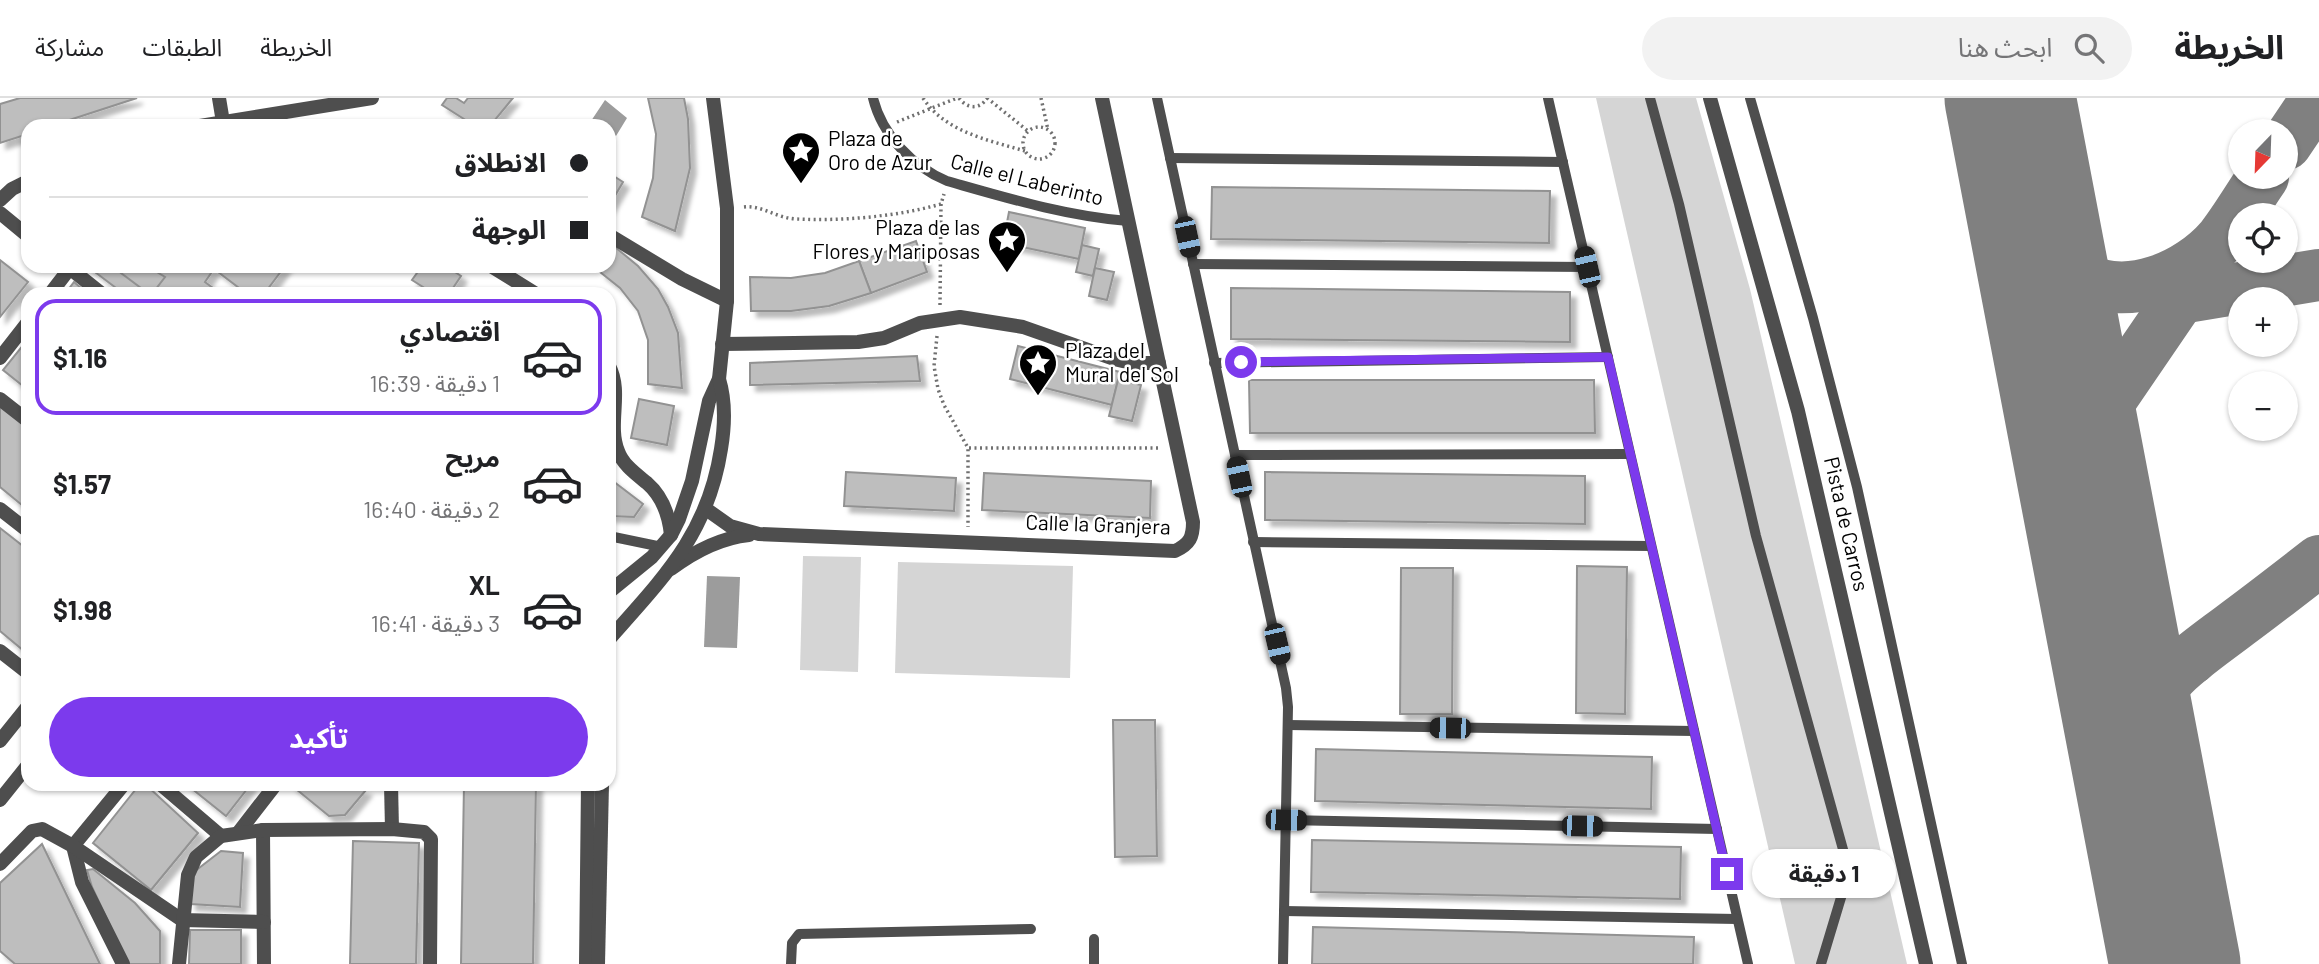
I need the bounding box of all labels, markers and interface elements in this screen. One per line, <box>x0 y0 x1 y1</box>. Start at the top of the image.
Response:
search box <box>1642 17 2132 80</box>
text: الخريطة <box>2174 26 2284 66</box>
icon: search <box>2070 29 2108 67</box>
text: ابحث هنا <box>1958 31 2052 62</box>
text: مشاركة <box>35 32 104 61</box>
text: الطبقات <box>142 32 222 61</box>
text: الخريطة <box>260 32 332 61</box>
north arrow <box>2228 119 2298 189</box>
map controls <box>2228 119 2298 441</box>
place label: Plaza de Oro de Azur <box>828 125 932 174</box>
place icon: Plaza de Oro de Azur <box>780 130 822 185</box>
text: الانطلاق <box>455 146 546 177</box>
street label: Calle el Laberinto <box>948 147 1106 210</box>
button: locate <box>2228 203 2298 273</box>
text: الوجهة <box>472 213 546 244</box>
place label: Plaza de las Flores y Mariposas <box>813 214 980 263</box>
car <box>1173 214 1202 260</box>
place icon: Plaza de las Flores y Mariposas <box>986 219 1028 274</box>
car <box>1573 244 1602 290</box>
button: + <box>2228 287 2298 357</box>
text: اقتصادي <box>400 315 500 346</box>
icon: car <box>521 326 584 389</box>
place label: Plaza del Mural del Sol <box>1065 337 1179 386</box>
text: $1.16 <box>53 342 107 373</box>
place icon: Plaza del Mural del Sol <box>1017 342 1059 397</box>
route start <box>1225 346 1257 378</box>
text: 1 دقيقة · 16:39 <box>369 369 500 397</box>
button: − <box>2228 371 2298 441</box>
text: مريح <box>445 441 500 472</box>
icon: car <box>521 452 584 515</box>
car <box>1225 454 1254 500</box>
street label: Pista de Carros <box>1820 454 1875 593</box>
text: $1.57 <box>53 468 111 499</box>
text: 2 دقيقة · 16:40 <box>363 495 500 523</box>
street label: Calle la Granjera <box>1025 508 1171 539</box>
text: XL <box>469 569 500 600</box>
icon: car <box>521 578 584 641</box>
text: $1.98 <box>53 594 112 625</box>
text: 3 دقيقة · 16:41 <box>371 609 500 637</box>
car <box>1263 621 1292 667</box>
button: تأكيد <box>49 697 588 777</box>
car <box>1429 717 1472 739</box>
car <box>1265 809 1308 831</box>
car <box>1561 815 1604 837</box>
callout: 1 دقيقة <box>1752 850 1895 898</box>
route end <box>1711 858 1743 890</box>
text: 1 دقيقة <box>1789 859 1859 887</box>

